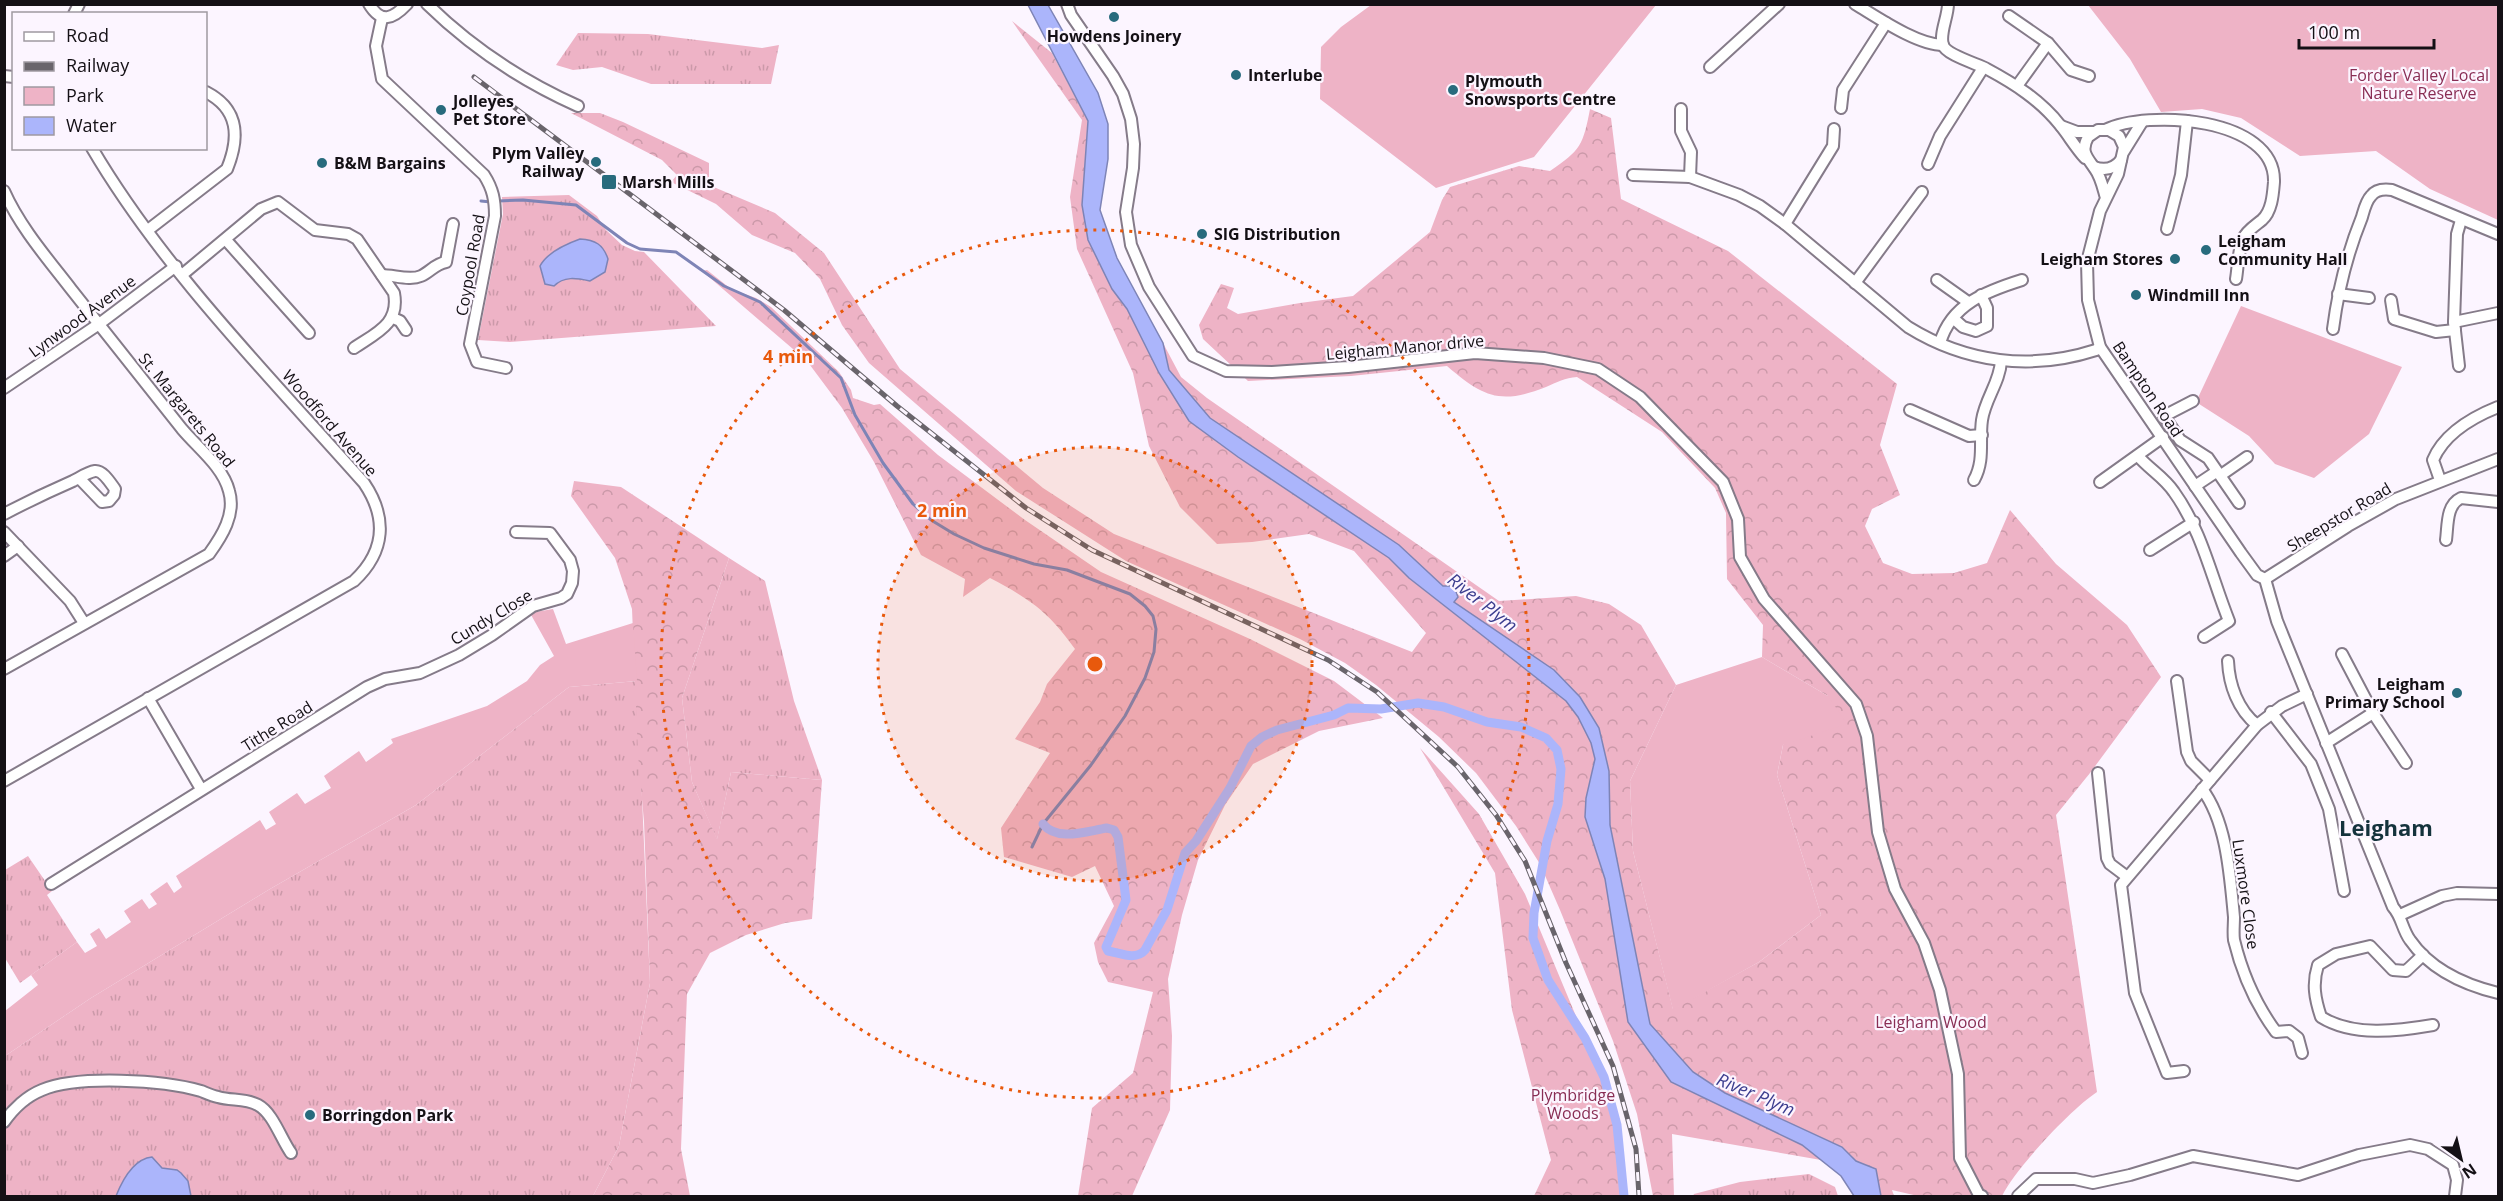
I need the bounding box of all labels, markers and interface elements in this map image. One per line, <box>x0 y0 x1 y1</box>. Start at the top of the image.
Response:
marker: Howdens Joinery <box>1107 10 1121 24</box>
legend <box>12 12 207 150</box>
scale bar <box>2299 12 2434 50</box>
text: 100 m <box>2308 20 2360 44</box>
text: Road <box>66 23 109 47</box>
place label: Howdens Joinery <box>1047 25 1182 47</box>
text: Railway <box>66 53 130 77</box>
place label: Interlube <box>1248 64 1322 86</box>
park label: Forder Valley Local Nature Reserve <box>2349 64 2489 104</box>
marker: Interlube <box>1229 68 1243 82</box>
place label: Plymouth Snowsports Centre <box>1465 70 1616 110</box>
text: Park <box>66 83 104 107</box>
marker: Plymouth Snowsports Centre <box>1446 83 1460 97</box>
place label: Jolleyes Pet Store <box>451 90 526 130</box>
marker: Jolleyes Pet Store <box>434 103 448 117</box>
text: Water <box>66 113 117 137</box>
place label: Plym Valley Railway <box>492 142 585 182</box>
place label: B&M Bargains <box>334 152 446 174</box>
marker: Plym Valley Railway <box>589 155 603 169</box>
marker: B&M Bargains <box>315 156 329 170</box>
place label: Marsh Mills <box>622 171 714 193</box>
marker: Marsh Mills <box>600 173 618 191</box>
street label: Coypool Road <box>450 212 490 318</box>
place label: SIG Distribution <box>1214 223 1341 245</box>
marker: SIG Distribution <box>1195 227 1209 241</box>
place label: Leigham Community Hall <box>2218 230 2347 270</box>
marker: Leigham Community Hall <box>2199 243 2213 257</box>
place label: Leigham Stores <box>2040 248 2163 270</box>
marker: Leigham Stores <box>2168 252 2182 266</box>
street label: Lynwood Avenue <box>24 270 140 362</box>
place label: Windmill Inn <box>2148 284 2250 306</box>
marker: Windmill Inn <box>2129 288 2143 302</box>
street label: Leigham Manor drive <box>1325 329 1485 365</box>
street label: Bampton Road <box>2108 337 2188 441</box>
text: 4 min <box>763 344 813 368</box>
street label: St. Margarets Road <box>134 348 240 472</box>
street label: Woodford Avenue <box>277 365 383 481</box>
street label: Sheepstor Road <box>2283 477 2395 557</box>
text: 2 min <box>917 498 967 522</box>
water label: River Plym <box>1443 567 1523 637</box>
street label: Cundy Close <box>446 584 536 650</box>
centre of rings <box>1085 654 1105 674</box>
place label: Leigham Primary School <box>2325 673 2445 713</box>
marker: Leigham Primary School <box>2450 686 2464 700</box>
street label: Tithe Road <box>237 696 317 756</box>
district label: Leigham <box>2339 812 2433 842</box>
street label: Luxmore Close <box>2227 838 2265 951</box>
park label: Leigham Wood <box>1875 1011 1987 1033</box>
water label: River Plym <box>1713 1067 1799 1121</box>
park label: Plymbridge Woods <box>1531 1084 1615 1124</box>
place label: Borringdon Park <box>322 1104 453 1126</box>
marker: Borringdon Park <box>303 1108 317 1122</box>
north arrow <box>2431 1129 2491 1189</box>
text: N <box>2458 1159 2481 1184</box>

